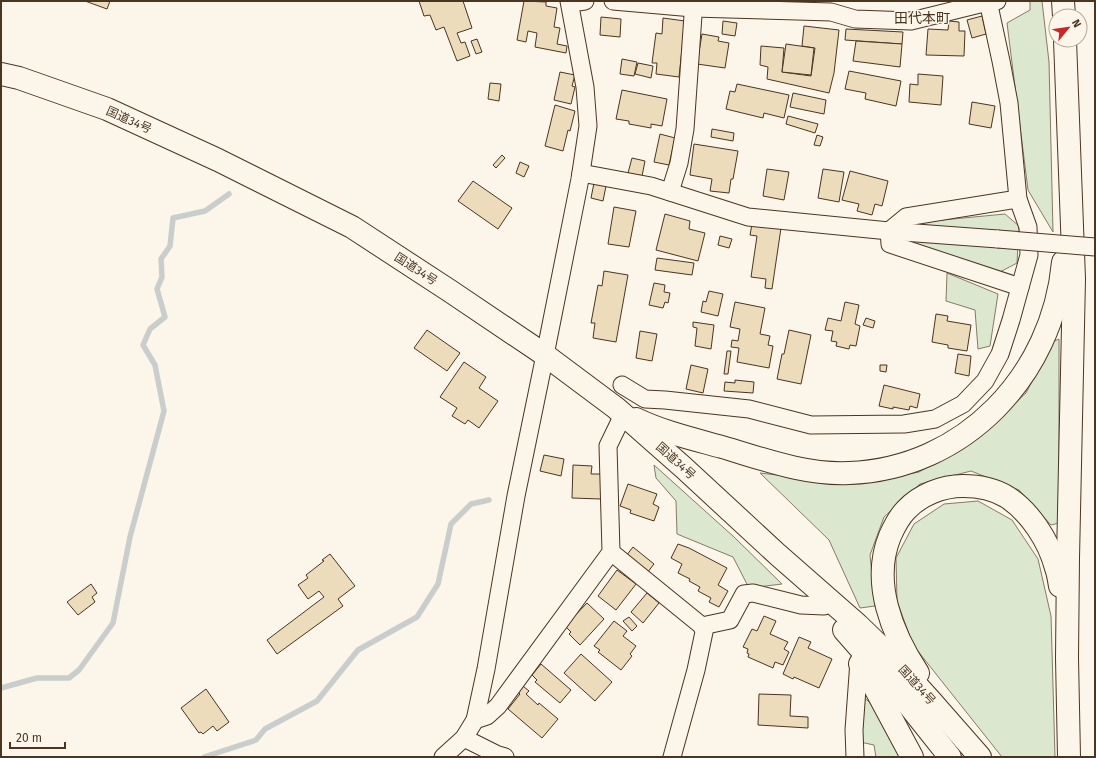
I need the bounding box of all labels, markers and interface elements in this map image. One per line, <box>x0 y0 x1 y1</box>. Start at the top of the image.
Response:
north arrow <box>1048 8 1088 48</box>
district label: 田代本町 <box>894 10 950 27</box>
text: N <box>1069 17 1084 30</box>
street label: 国道34号 <box>104 104 154 136</box>
street label: 国道34号 <box>392 250 440 288</box>
street label: 国道34号 <box>653 440 699 482</box>
street label: 国道34号 <box>896 662 938 708</box>
scale bar <box>10 724 65 750</box>
text: 20 m <box>16 731 42 745</box>

